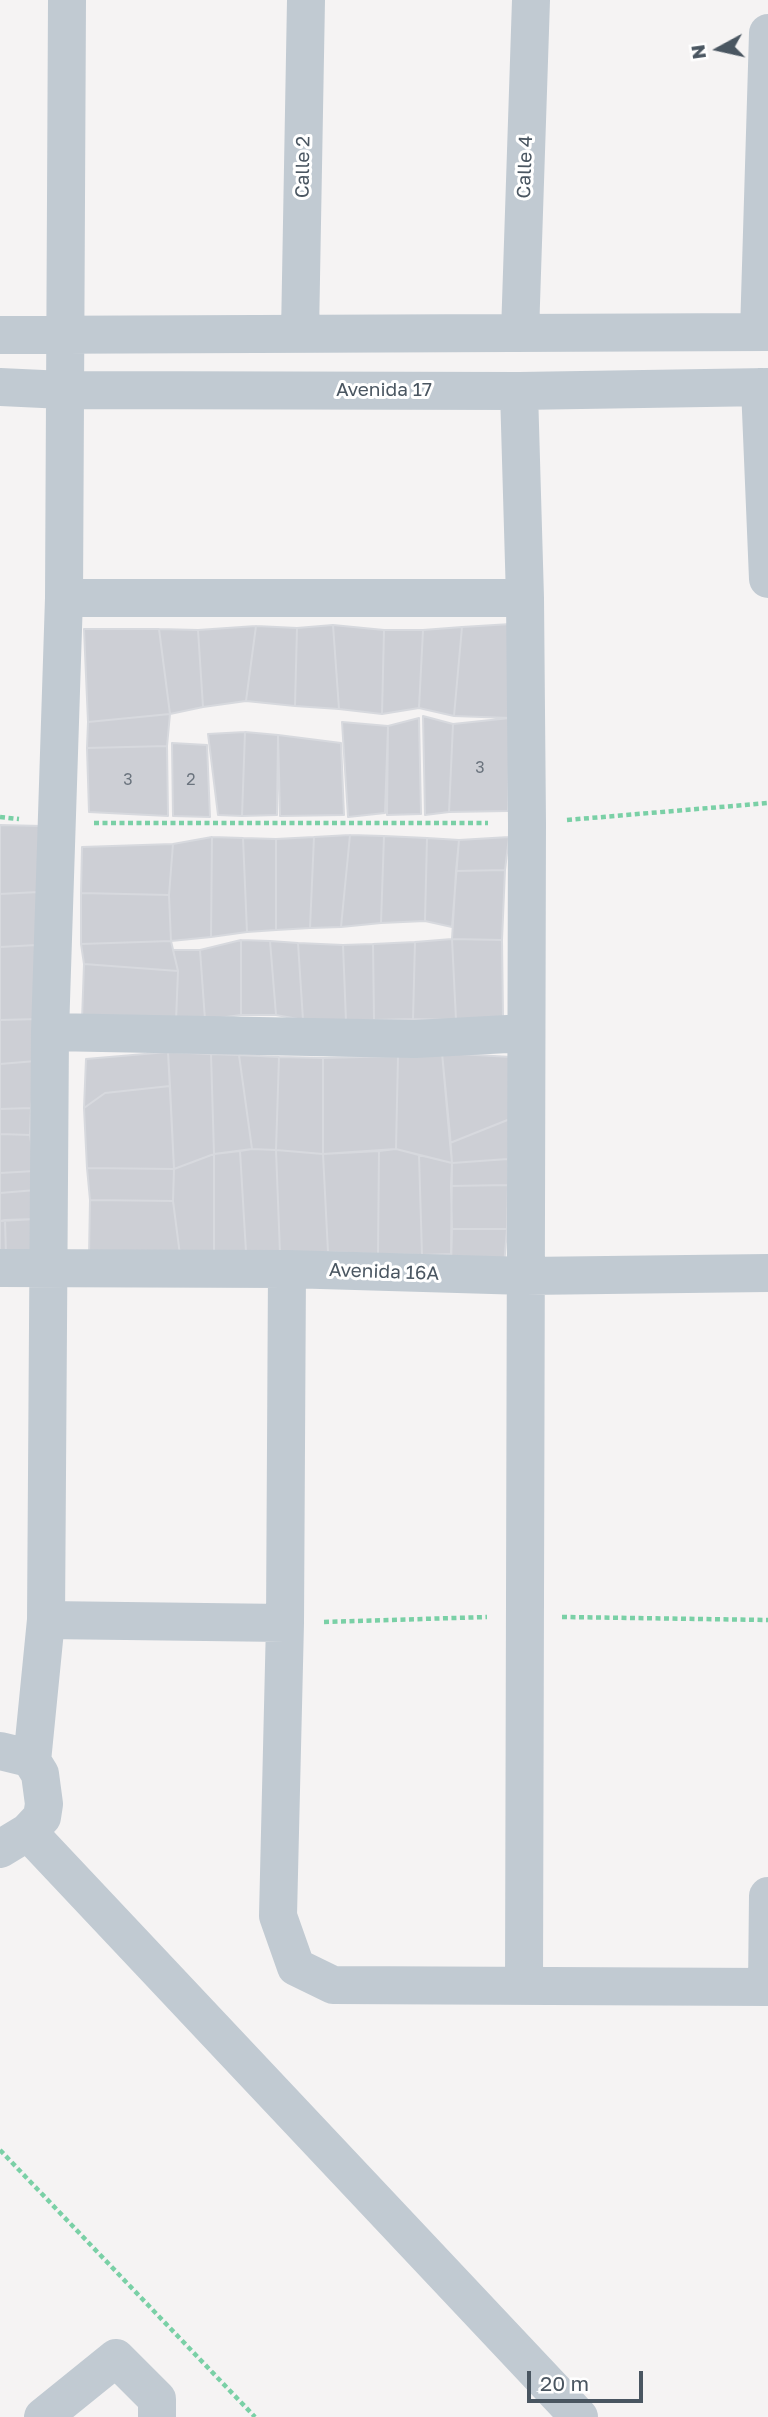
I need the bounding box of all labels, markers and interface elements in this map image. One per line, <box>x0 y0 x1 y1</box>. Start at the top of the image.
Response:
north arrow <box>684 14 754 84</box>
text: N <box>685 43 710 61</box>
street label: Calle 4 <box>513 135 537 199</box>
street label: Calle 2 <box>291 136 315 198</box>
street label: Avenida 17 <box>336 379 432 401</box>
house number: 3 <box>475 758 485 778</box>
house number: 3 <box>123 770 133 790</box>
house number: 2 <box>186 770 196 790</box>
street label: Avenida 16A <box>329 1259 439 1285</box>
scale bar <box>530 2358 646 2402</box>
text: 20 m <box>540 2370 589 2396</box>

